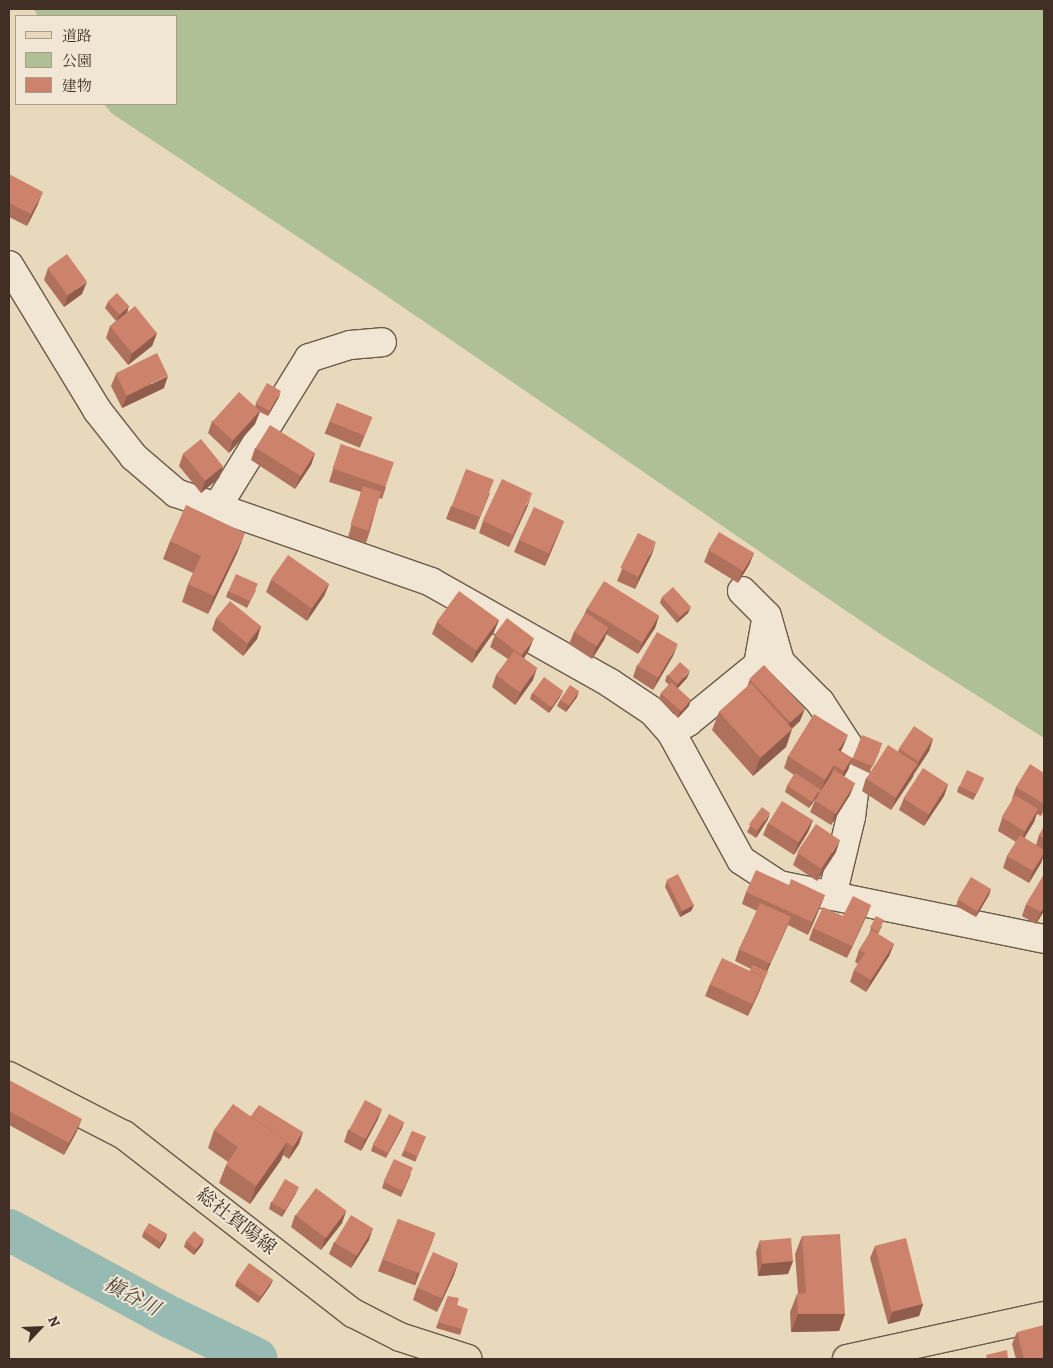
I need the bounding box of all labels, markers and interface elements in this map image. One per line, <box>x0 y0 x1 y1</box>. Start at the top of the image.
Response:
legend <box>15 15 178 105</box>
text: 道路 <box>62 26 92 46</box>
text: 公園 <box>62 51 92 71</box>
text: 建物 <box>62 76 92 96</box>
street label: 総社賀陽線 <box>192 1184 280 1260</box>
water label: 槇谷川 <box>100 1271 164 1321</box>
north arrow <box>15 1303 65 1353</box>
text: N <box>43 1313 65 1330</box>

